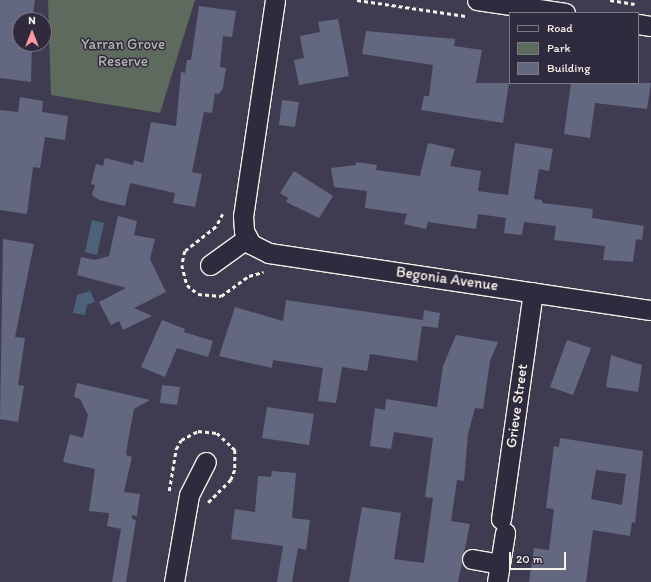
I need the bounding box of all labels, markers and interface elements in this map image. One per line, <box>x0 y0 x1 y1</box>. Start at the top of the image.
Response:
north arrow <box>12 12 52 52</box>
legend <box>509 12 639 84</box>
text: N <box>28 14 36 27</box>
text: Road <box>547 21 573 35</box>
park label: Yarran Grove Reserve <box>81 35 165 70</box>
text: Park <box>547 41 571 55</box>
text: Building <box>547 61 590 75</box>
street label: Begonia Avenue <box>395 263 499 295</box>
street label: Grieve Street <box>502 363 532 449</box>
scale bar <box>511 544 568 570</box>
text: 20 m <box>516 552 543 566</box>

